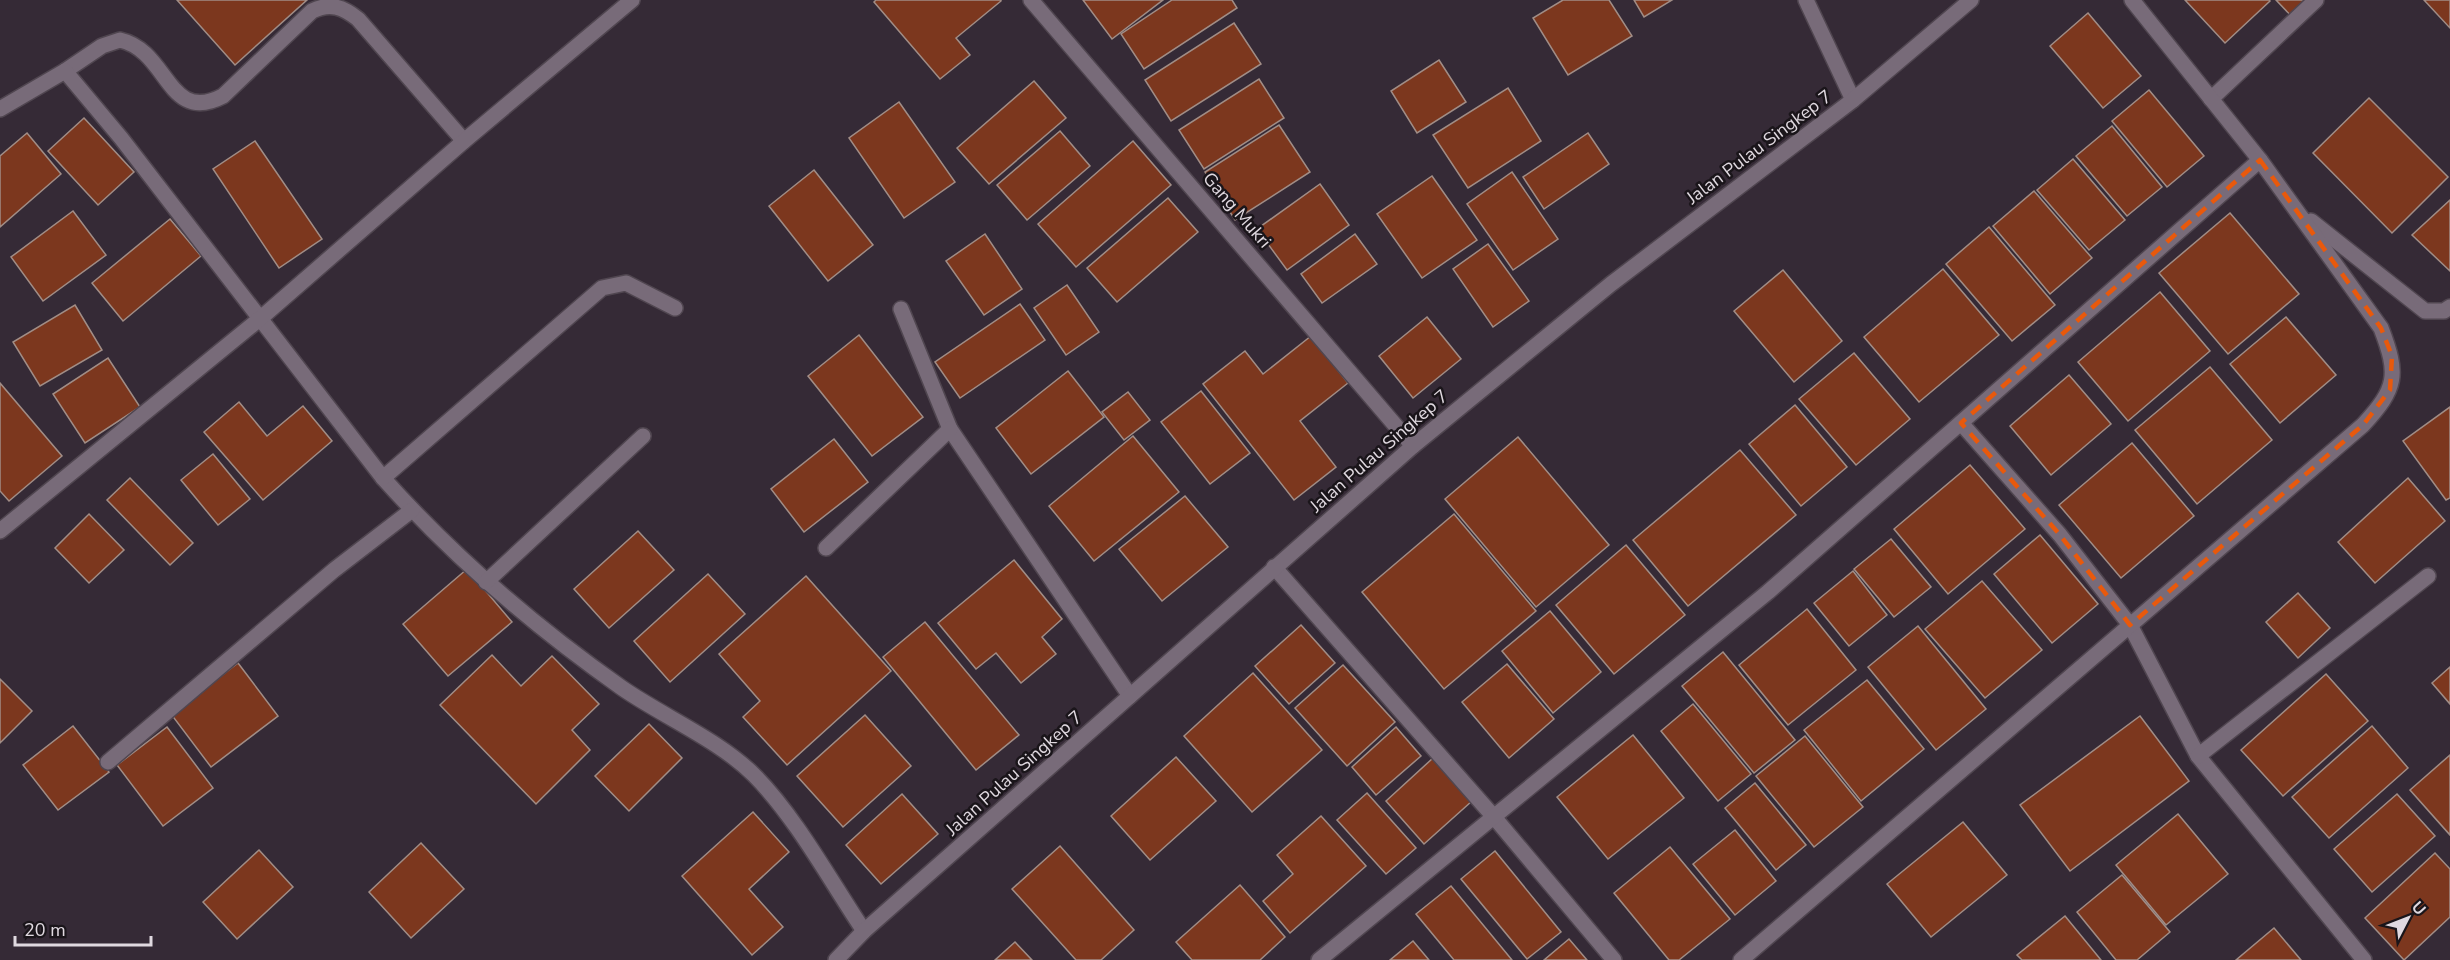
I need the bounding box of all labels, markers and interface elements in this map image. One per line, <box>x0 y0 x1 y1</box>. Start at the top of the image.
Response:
street label: Jalan Pulau Singkep 7 <box>1681 84 1837 210</box>
street label: Gang Mukri <box>1197 167 1277 253</box>
street label: Jalan Pulau Singkep 7 <box>1304 384 1453 519</box>
street label: Jalan Pulau Singkep 7 <box>940 705 1088 842</box>
north arrow <box>2378 888 2438 948</box>
text: U <box>2406 897 2431 920</box>
scale bar <box>15 909 152 947</box>
text: 20 m <box>24 918 66 942</box>

